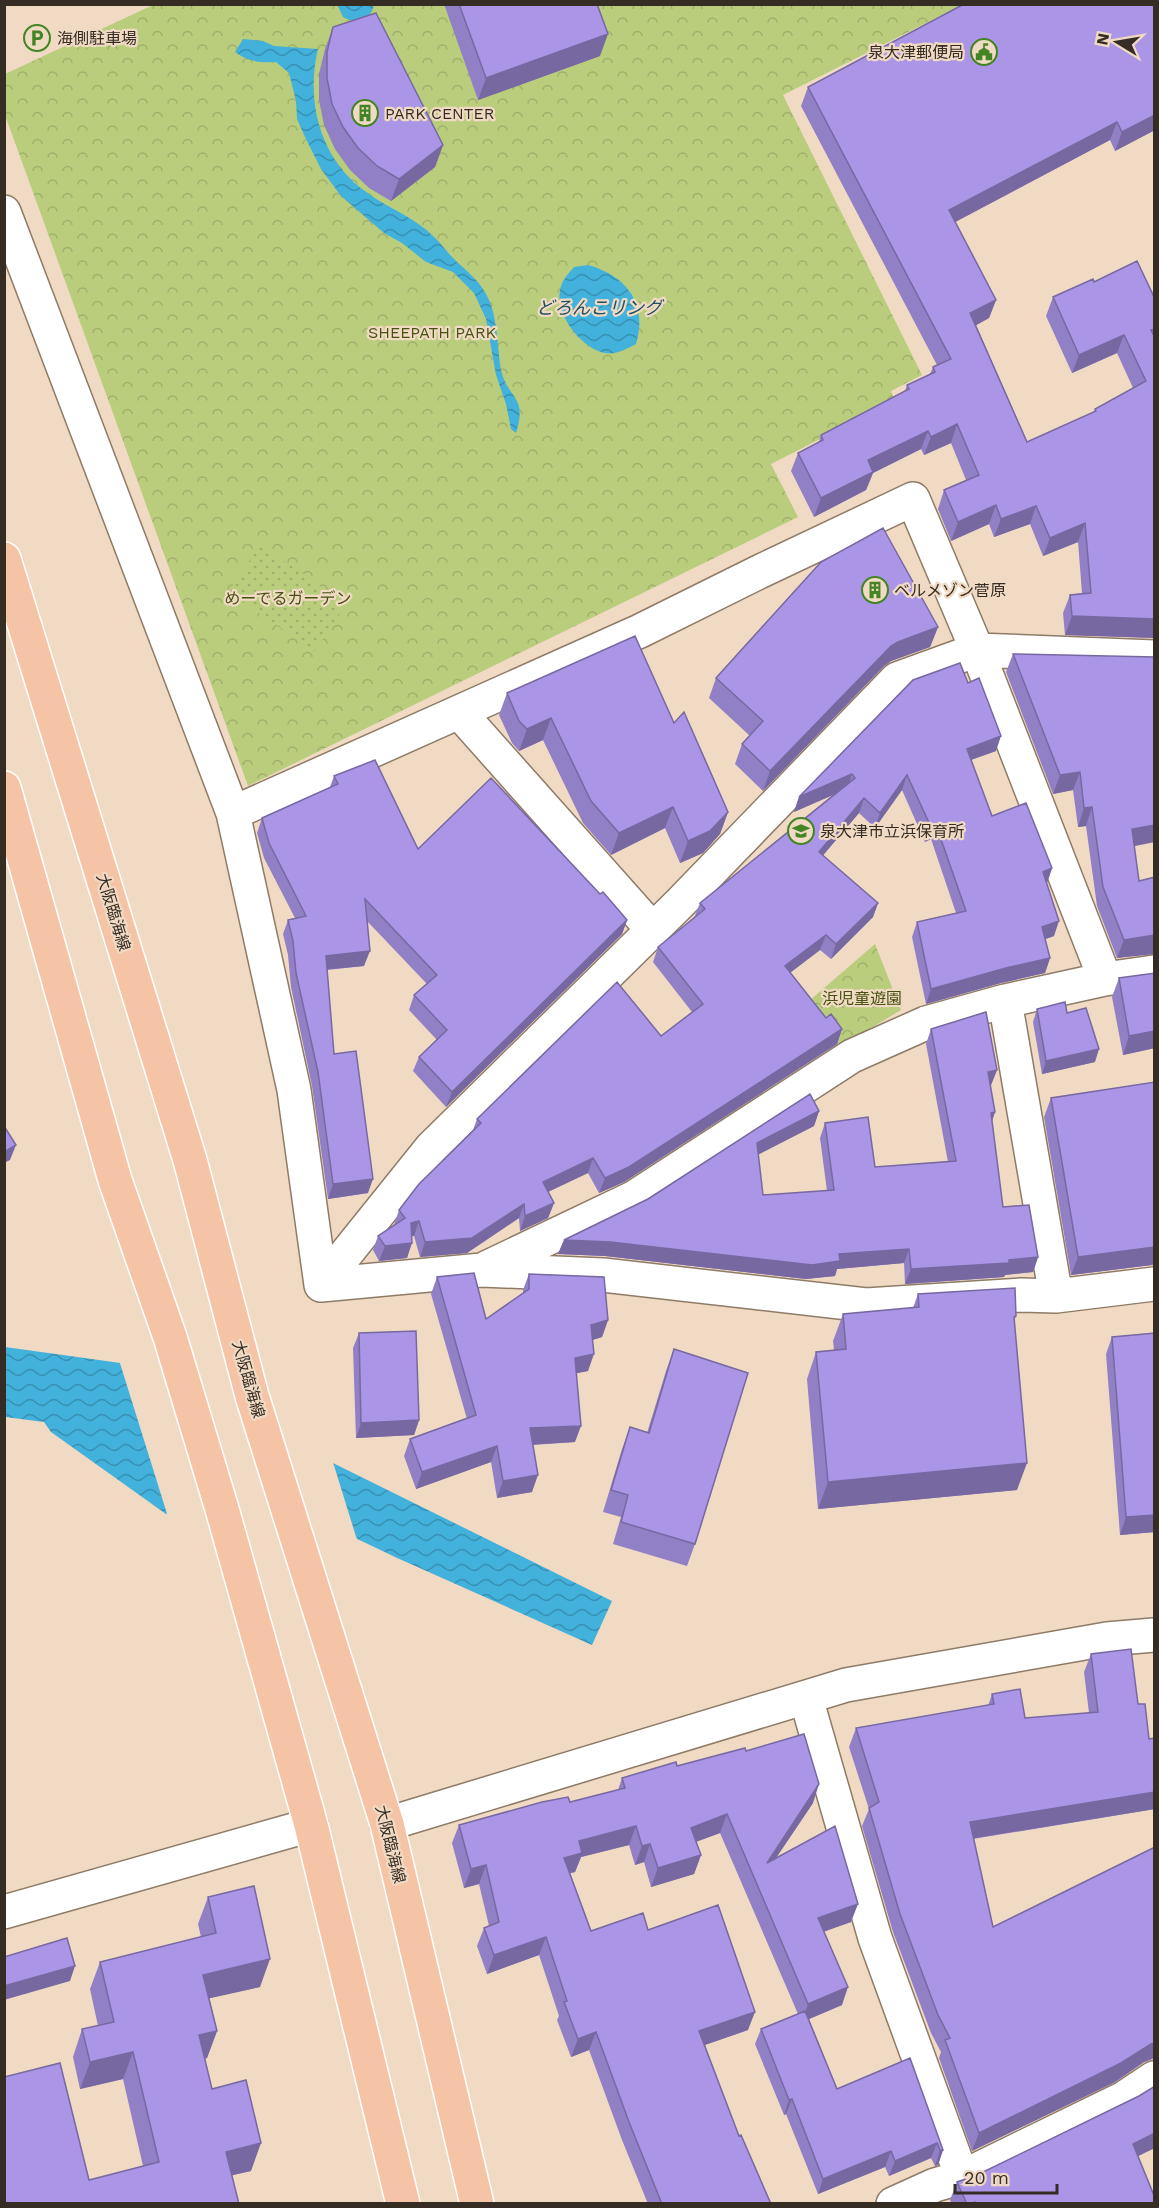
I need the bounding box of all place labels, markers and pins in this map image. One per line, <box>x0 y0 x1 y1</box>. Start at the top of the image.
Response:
parking icon: 海側駐車場 <box>22 23 52 53</box>
place label: 海側駐車場 <box>57 29 137 48</box>
public building icon: 泉大津郵便局 <box>969 37 999 67</box>
place label: 泉大津郵便局 <box>868 43 964 62</box>
building icon: PARK CENTER <box>350 98 380 128</box>
place label: PARK CENTER <box>385 104 494 123</box>
building icon: ベルメゾン菅原 <box>860 575 890 605</box>
place label: ベルメゾン菅原 <box>894 581 1006 600</box>
school or university icon: 泉大津市立浜保育所 <box>786 816 816 846</box>
place label: 泉大津市立浜保育所 <box>820 822 964 841</box>

